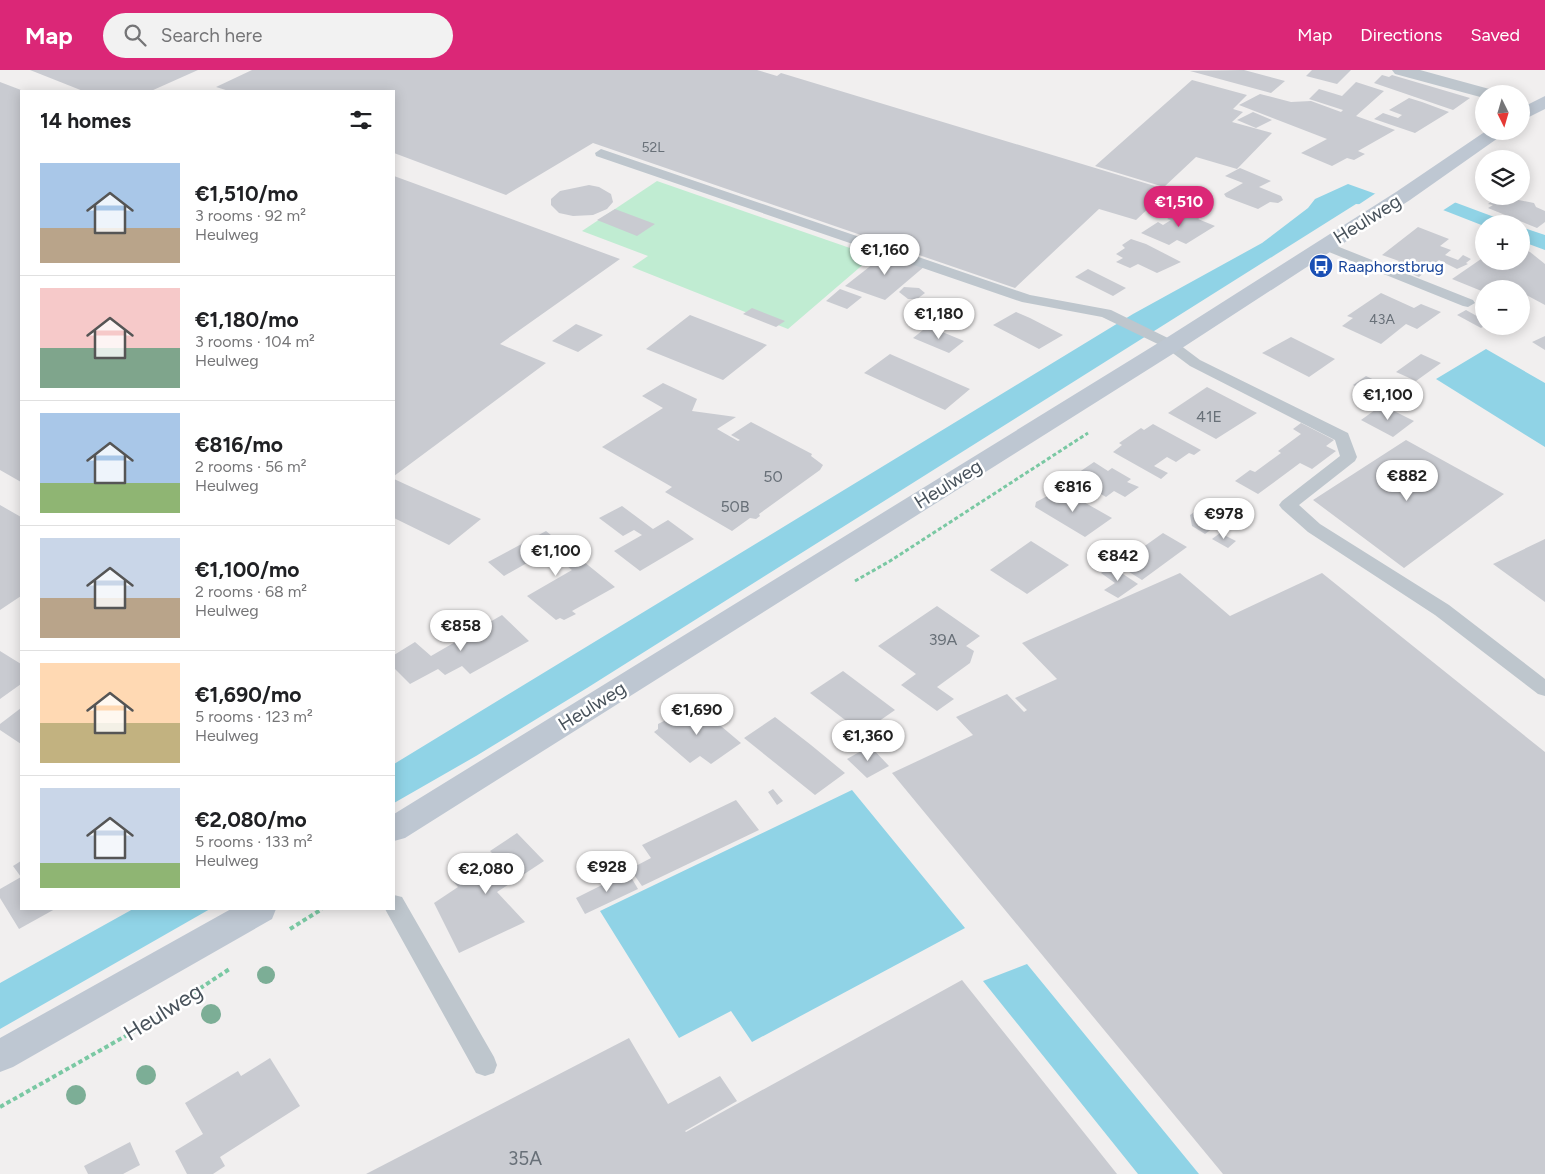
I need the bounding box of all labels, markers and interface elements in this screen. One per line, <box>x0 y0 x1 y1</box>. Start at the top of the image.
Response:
search box <box>103 13 453 58</box>
text: Map <box>25 21 73 50</box>
icon: search <box>121 21 149 49</box>
text: Search here <box>161 24 262 47</box>
text: Map <box>1297 24 1332 46</box>
text: Directions <box>1360 24 1442 46</box>
text: Saved <box>1470 24 1520 46</box>
north arrow <box>1475 85 1530 140</box>
map controls <box>1475 85 1530 335</box>
icon: filters <box>347 106 375 134</box>
text: 14 homes <box>40 108 131 133</box>
house number: 52L <box>641 139 665 156</box>
button: layers <box>1475 150 1530 205</box>
text: €1,510/mo <box>195 181 298 206</box>
icon: home <box>80 183 140 243</box>
pin: €1,510 <box>1138 186 1220 228</box>
street label: Heulweg <box>1329 189 1405 249</box>
text: €1,510 <box>1155 192 1203 211</box>
text: 3 rooms · 92 m² <box>195 206 306 225</box>
button: + <box>1475 215 1530 270</box>
text: Heulweg <box>195 225 259 244</box>
pin: €1,160 <box>844 234 926 276</box>
text: €1,160 <box>861 240 909 259</box>
bus stop icon: Raaphorstbrug <box>1308 253 1334 279</box>
place label: Raaphorstbrug <box>1338 257 1444 276</box>
button: − <box>1475 280 1530 335</box>
pin: €1,180 <box>898 298 980 340</box>
text: €1,180 <box>915 304 963 323</box>
text: €1,180/mo <box>195 307 299 332</box>
icon: home <box>80 308 140 368</box>
house number: 43A <box>1369 311 1395 328</box>
text: 3 rooms · 104 m² <box>195 332 315 351</box>
text: Heulweg <box>195 351 259 370</box>
pin: €1,100 <box>1347 378 1429 421</box>
text: €1,100 <box>1363 385 1413 404</box>
house number: 41E <box>1196 407 1222 426</box>
text: €816/mo <box>195 432 283 457</box>
icon: home <box>80 433 140 493</box>
street label: Heulweg <box>910 454 986 514</box>
text: 2 rooms · 56 m² <box>195 457 307 476</box>
pin: €882 <box>1377 460 1437 502</box>
text: €882 <box>1387 466 1427 485</box>
house number: 50 <box>763 467 783 486</box>
pin: €816 <box>1043 470 1103 513</box>
text: Heulweg <box>195 476 259 495</box>
text: €816 <box>1055 477 1091 496</box>
house number: 50B <box>720 497 750 516</box>
pin: €978 <box>1194 498 1254 540</box>
text: €978 <box>1204 504 1244 523</box>
pin: €1,100 <box>515 534 597 577</box>
pin: €842 <box>1088 540 1148 582</box>
text: €1,100 <box>531 541 581 560</box>
text: €842 <box>1098 546 1138 565</box>
text: €1,100/mo <box>195 557 300 582</box>
icon: home <box>80 558 140 618</box>
text: 2 rooms · 68 m² <box>195 582 307 601</box>
text: Heulweg <box>195 601 259 620</box>
pin: €858 <box>431 610 491 652</box>
text: €858 <box>441 616 481 635</box>
house number: 39A <box>929 630 957 649</box>
street label: Heulweg <box>554 676 630 736</box>
text: €1,690/mo <box>195 682 301 707</box>
icon: home <box>80 683 140 743</box>
pin: €1,690 <box>656 694 738 736</box>
text: €1,690 <box>672 700 722 719</box>
text: 5 rooms · 123 m² <box>195 707 313 726</box>
pin: €1,360 <box>827 720 909 762</box>
text: Heulweg <box>195 726 259 745</box>
text: €1,360 <box>843 726 893 745</box>
text: €2,080/mo <box>195 807 307 832</box>
icon: home <box>80 808 140 868</box>
text: 5 rooms · 133 m² <box>195 832 313 851</box>
pin: €928 <box>577 850 637 893</box>
text: Heulweg <box>195 851 259 870</box>
pin: €2,080 <box>445 852 527 895</box>
text: €928 <box>587 857 627 876</box>
text: €2,080 <box>458 859 514 878</box>
street label: Heulweg <box>119 977 207 1047</box>
house number: 35A <box>508 1147 542 1170</box>

